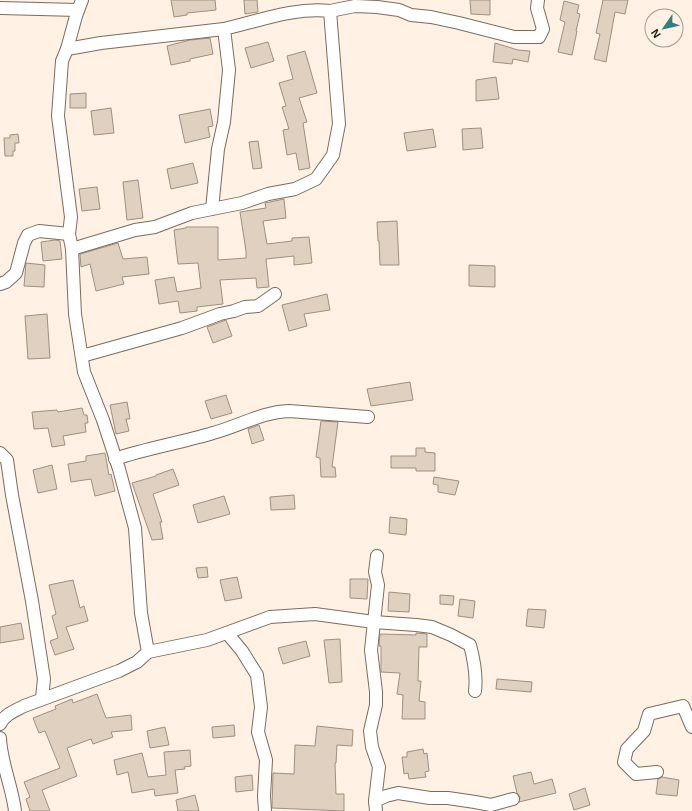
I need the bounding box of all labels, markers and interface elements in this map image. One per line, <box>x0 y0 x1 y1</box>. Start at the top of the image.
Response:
north arrow <box>644 8 684 48</box>
text: N <box>648 27 663 40</box>

